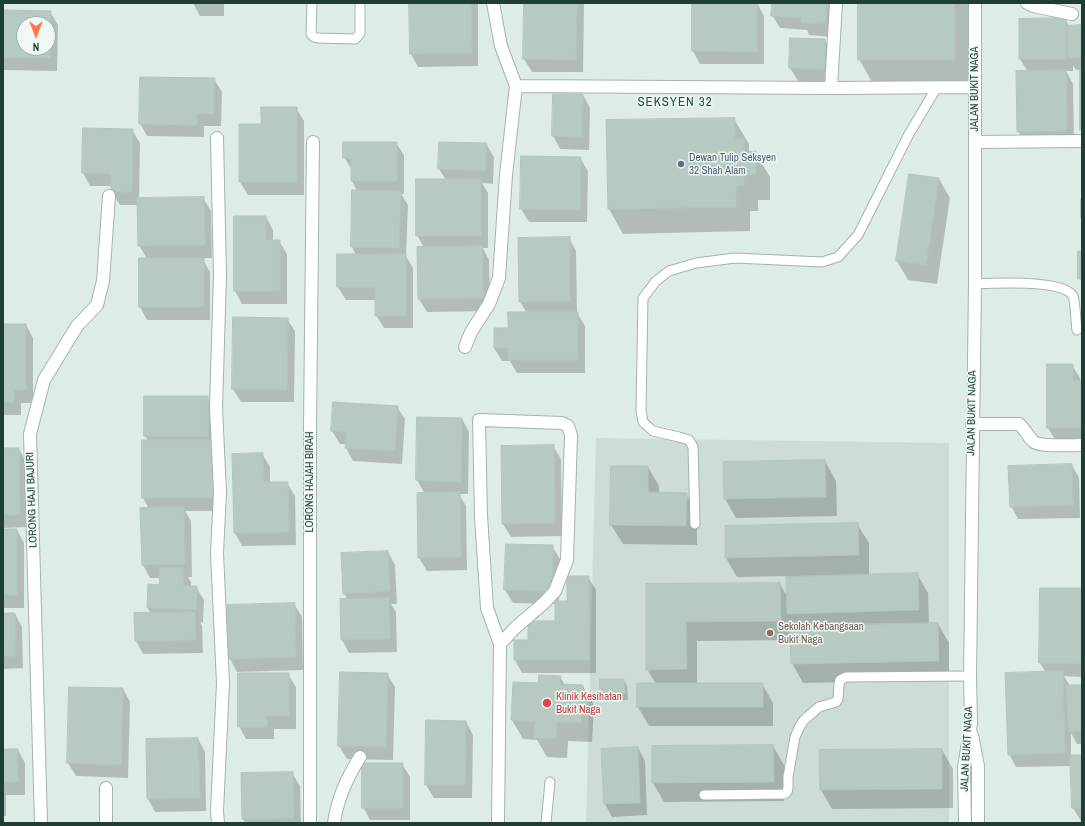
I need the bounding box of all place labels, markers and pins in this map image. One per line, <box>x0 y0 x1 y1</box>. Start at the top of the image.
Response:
place label: Dewan Tulip Seksyen 32 Shah Alam <box>689 151 776 177</box>
marker: Dewan Tulip Seksyen 32 Shah Alam <box>676 159 686 169</box>
place label: Sekolah Kebangsaan Bukit Naga <box>778 620 864 646</box>
marker: Sekolah Kebangsaan Bukit Naga <box>765 628 775 638</box>
place label: Klinik Kesihatan Bukit Naga <box>556 690 622 716</box>
marker: Klinik Kesihatan Bukit Naga <box>541 697 553 709</box>

